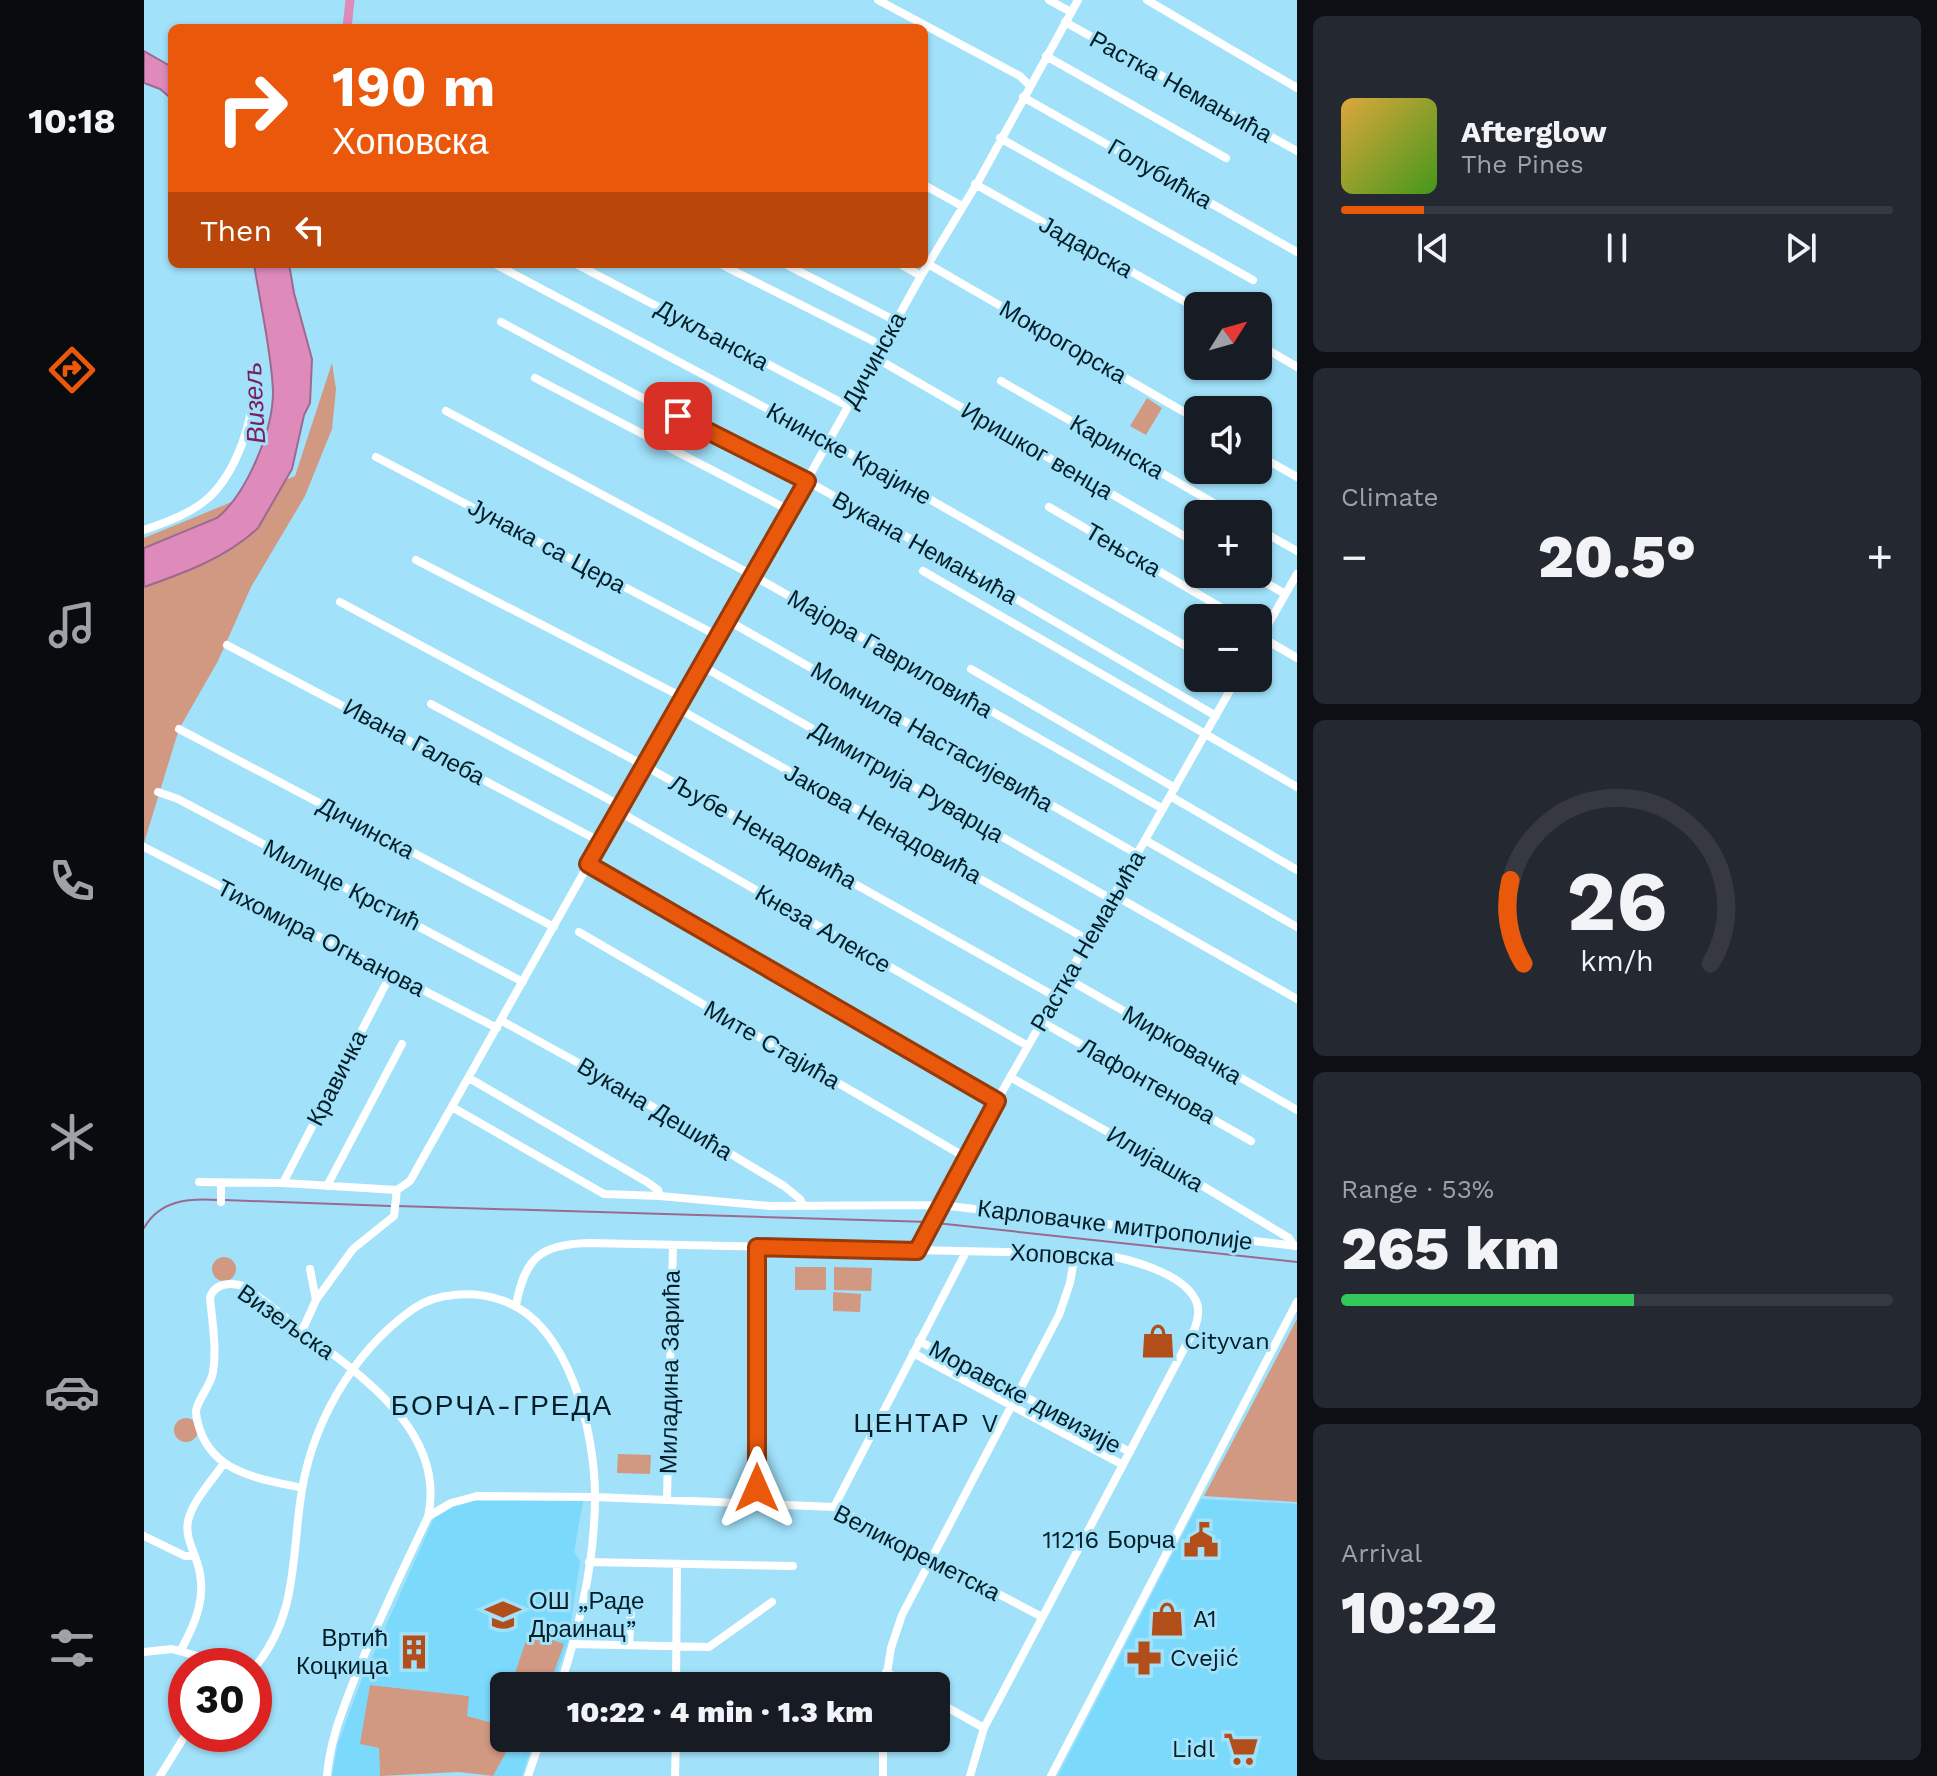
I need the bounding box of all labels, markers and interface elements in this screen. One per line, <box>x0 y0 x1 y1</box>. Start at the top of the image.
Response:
street label: Растка Немањића <box>1085 25 1278 149</box>
text: 190 m <box>332 54 495 120</box>
icon: right <box>200 56 304 160</box>
text: 10:18 <box>28 100 116 142</box>
text: Afterglow <box>1461 114 1607 149</box>
text: Хоповска <box>332 121 488 163</box>
street label: Голубићка <box>1103 133 1218 215</box>
text: The Pines <box>1461 149 1584 179</box>
icon: left <box>288 208 332 252</box>
street label: Јадарска <box>1034 210 1138 284</box>
text: Then <box>200 213 272 248</box>
icon: previous <box>1411 226 1455 270</box>
icon: pause <box>1595 226 1639 270</box>
icon: next <box>1779 226 1823 270</box>
north arrow <box>1184 292 1272 380</box>
map controls <box>1184 292 1272 692</box>
street label: Дукљанска <box>651 294 774 377</box>
street label: Мокрогорска <box>994 294 1132 390</box>
street label: Дичинска <box>836 307 912 413</box>
icon: directions <box>44 342 100 398</box>
water label: Визељ <box>237 361 271 445</box>
pin <box>644 382 712 450</box>
icon: arrive <box>656 394 700 438</box>
street label: Иришког венца <box>956 396 1118 506</box>
button: sound <box>1184 396 1272 484</box>
street label: Книнске Крајине <box>762 397 936 511</box>
street label: Каринска <box>1065 409 1169 485</box>
text: Climate <box>1341 482 1439 512</box>
street label: Вукана Немањића <box>828 486 1023 611</box>
street label: Јунака са Цера <box>463 493 631 600</box>
button: + <box>1184 500 1272 588</box>
street label: Тењска <box>1080 517 1166 583</box>
text: 20.5° <box>1538 521 1696 592</box>
text: − <box>1341 531 1368 583</box>
text: + <box>1866 531 1893 583</box>
street label: Мајора Гавриловића <box>782 584 998 724</box>
icon: music <box>44 597 100 653</box>
button: − <box>1184 604 1272 692</box>
street label: Момчила Настасијевића <box>806 656 1059 818</box>
street label: Ивана Галеба <box>338 693 490 791</box>
street label: Димитрија Руварца <box>805 715 1009 849</box>
street label: Јакова Ненадовића <box>780 758 987 890</box>
street label: Љубе Ненадовића <box>664 769 862 895</box>
street label: Дичинска <box>313 791 420 865</box>
street label: Милице Крстић <box>259 833 425 937</box>
street label: Растка Немањића <box>1025 845 1152 1036</box>
icon: phone <box>44 853 100 909</box>
text: 26 <box>1567 853 1667 950</box>
street label: Тихомира Огњанова <box>212 873 430 1003</box>
street label: Кнеза Алексе <box>750 879 896 979</box>
text: km/h <box>1580 944 1654 978</box>
street label: Мите Стајића <box>699 995 846 1096</box>
street label: Мирковачка <box>1117 1000 1247 1091</box>
street label: Кравичка <box>301 1025 373 1131</box>
street label: Лафонтенова <box>1074 1032 1221 1130</box>
street label: Вукана Дешића <box>572 1052 738 1167</box>
icon: climate <box>44 1109 100 1165</box>
street label: Илијашка <box>1102 1120 1209 1198</box>
text: Range · 53% <box>1341 1174 1494 1204</box>
street label: Карловачке митрополије <box>976 1194 1254 1256</box>
text: 265 km <box>1341 1213 1560 1284</box>
street label: Хоповска <box>1009 1238 1115 1272</box>
street label: Миладина Зарића <box>654 1269 686 1474</box>
street label: Визељска <box>232 1279 340 1366</box>
shop icon: Cityvan <box>1139 1322 1177 1360</box>
place label: Cityvan <box>1184 1327 1270 1355</box>
street label: Моравске дивизије <box>924 1334 1126 1460</box>
icon: car <box>44 1364 100 1420</box>
district label: БОРЧА-ГРЕДА <box>391 1389 613 1422</box>
district label: ЦЕНТАР V <box>854 1408 1000 1438</box>
position arrow <box>715 1446 799 1530</box>
street label: Великореметска <box>829 1499 1005 1607</box>
public building icon: 11216 Борча <box>1182 1521 1220 1559</box>
place label: 11216 Борча <box>1042 1526 1176 1554</box>
text: Arrival <box>1341 1538 1422 1568</box>
text: 10:22 <box>1341 1577 1497 1648</box>
place label: ОШ „Раде Драинац” <box>529 1587 644 1643</box>
school or university icon: ОШ „Раде Драинац” <box>484 1596 522 1634</box>
shop icon: A1 <box>1148 1600 1186 1638</box>
place label: A1 <box>1193 1605 1217 1633</box>
icon: filters <box>44 1620 100 1676</box>
place label: Вртић Коцкица <box>296 1624 389 1680</box>
building icon: Вртић Коцкица <box>395 1633 433 1671</box>
pharmacy icon: Cvejić <box>1125 1639 1163 1677</box>
place label: Cvejić <box>1170 1644 1239 1672</box>
speed limit sign: 30 <box>168 1648 272 1752</box>
text: 10:22 · 4 min · 1.3 km <box>567 1694 873 1729</box>
supermarket icon: Lidl <box>1222 1730 1260 1768</box>
place label: Lidl <box>1172 1735 1216 1763</box>

